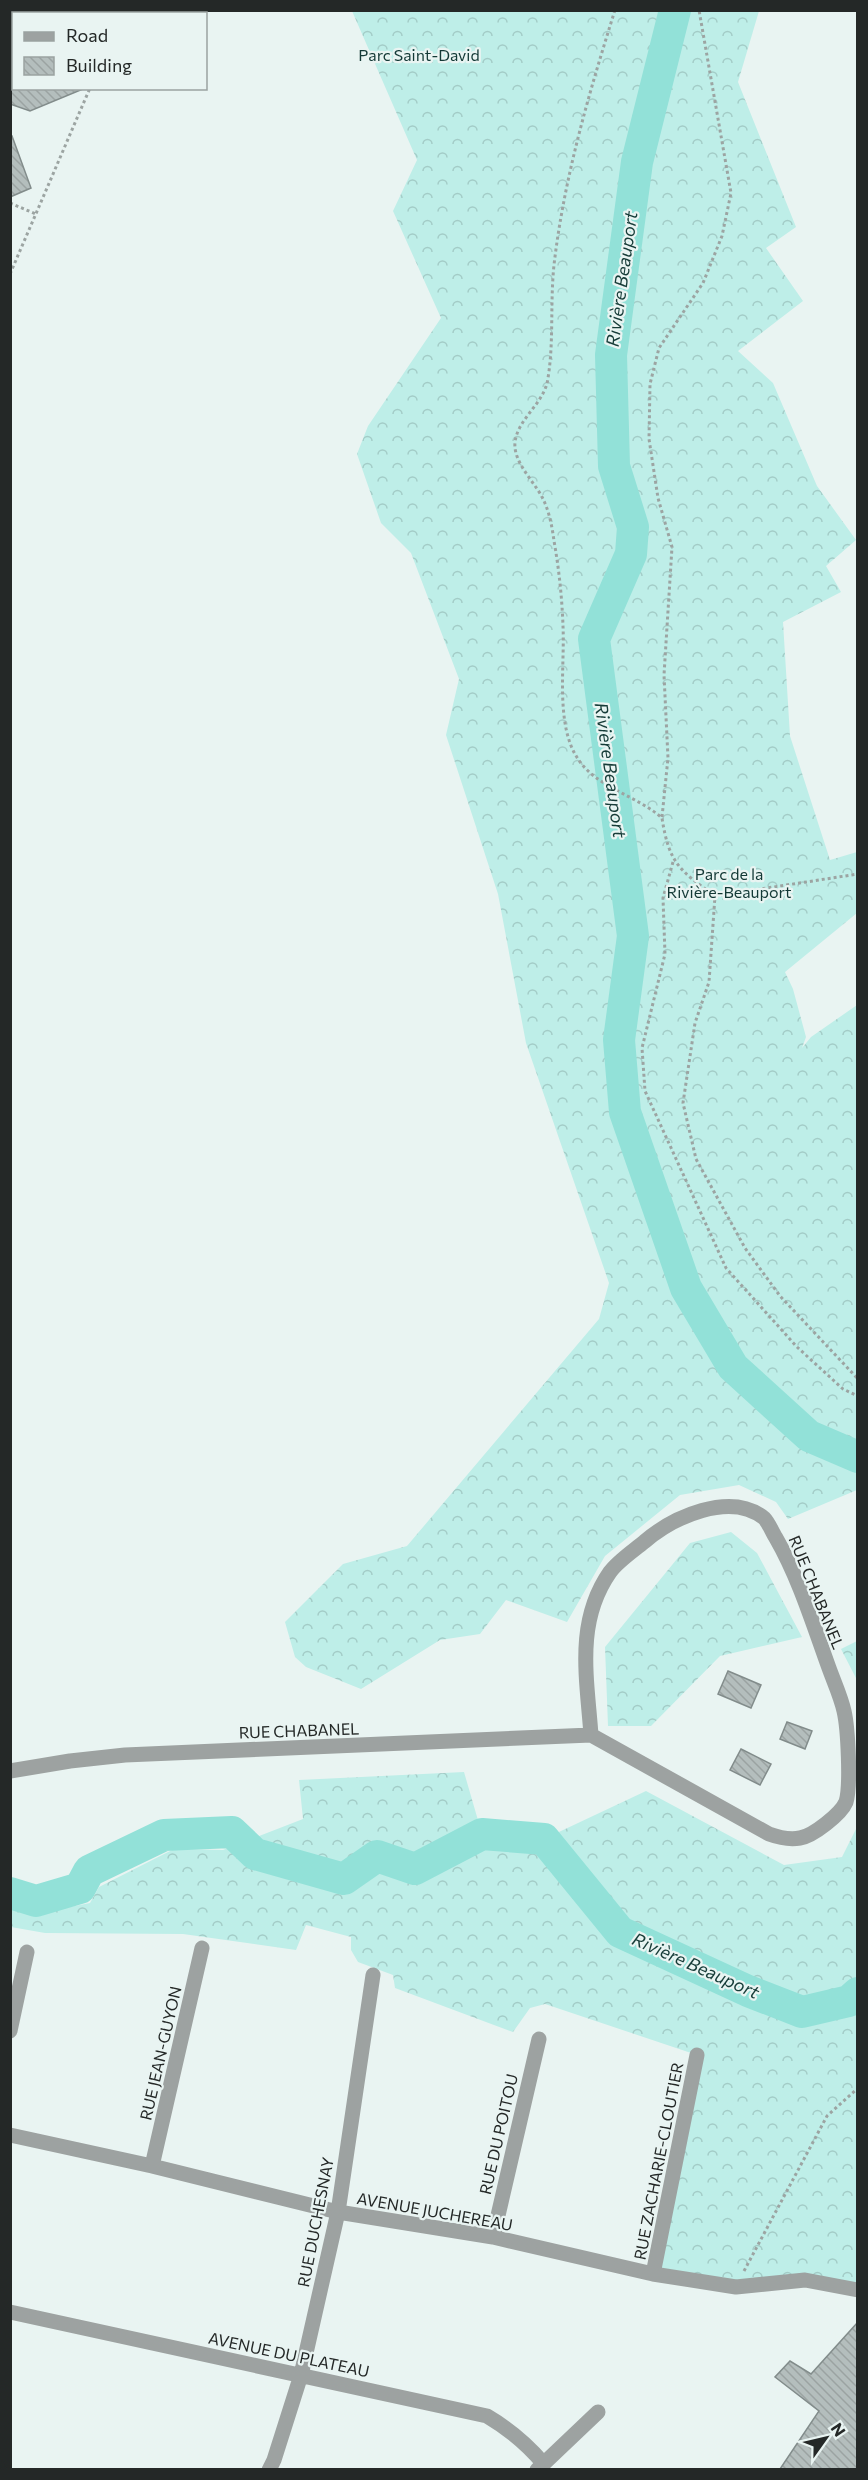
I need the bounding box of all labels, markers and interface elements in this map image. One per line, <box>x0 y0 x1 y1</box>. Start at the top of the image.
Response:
legend <box>12 12 207 90</box>
text: Road <box>66 24 108 46</box>
park label: Parc Saint-David <box>358 45 480 64</box>
text: Building <box>66 54 132 76</box>
water label: Rivière Beauport <box>601 209 641 348</box>
water label: Rivière Beauport <box>591 701 631 840</box>
park label: Parc de la Rivière-Beauport <box>667 864 792 901</box>
street label: RUE CHABANEL <box>786 1532 848 1652</box>
street label: RUE CHABANEL <box>238 1718 360 1742</box>
water label: Rivière Beauport <box>629 1927 763 2003</box>
street label: RUE JEAN-GUYON <box>135 1984 185 2122</box>
street label: RUE ZACHARIE-CLOUTIER <box>630 2060 687 2261</box>
street label: RUE DU POITOU <box>475 2072 521 2196</box>
street label: RUE DUCHESNAY <box>293 2155 337 2289</box>
street label: AVENUE JUCHEREAU <box>356 2188 514 2234</box>
street label: AVENUE DU PLATEAU <box>207 2328 371 2380</box>
north arrow <box>796 2408 856 2468</box>
text: N <box>828 2419 850 2440</box>

